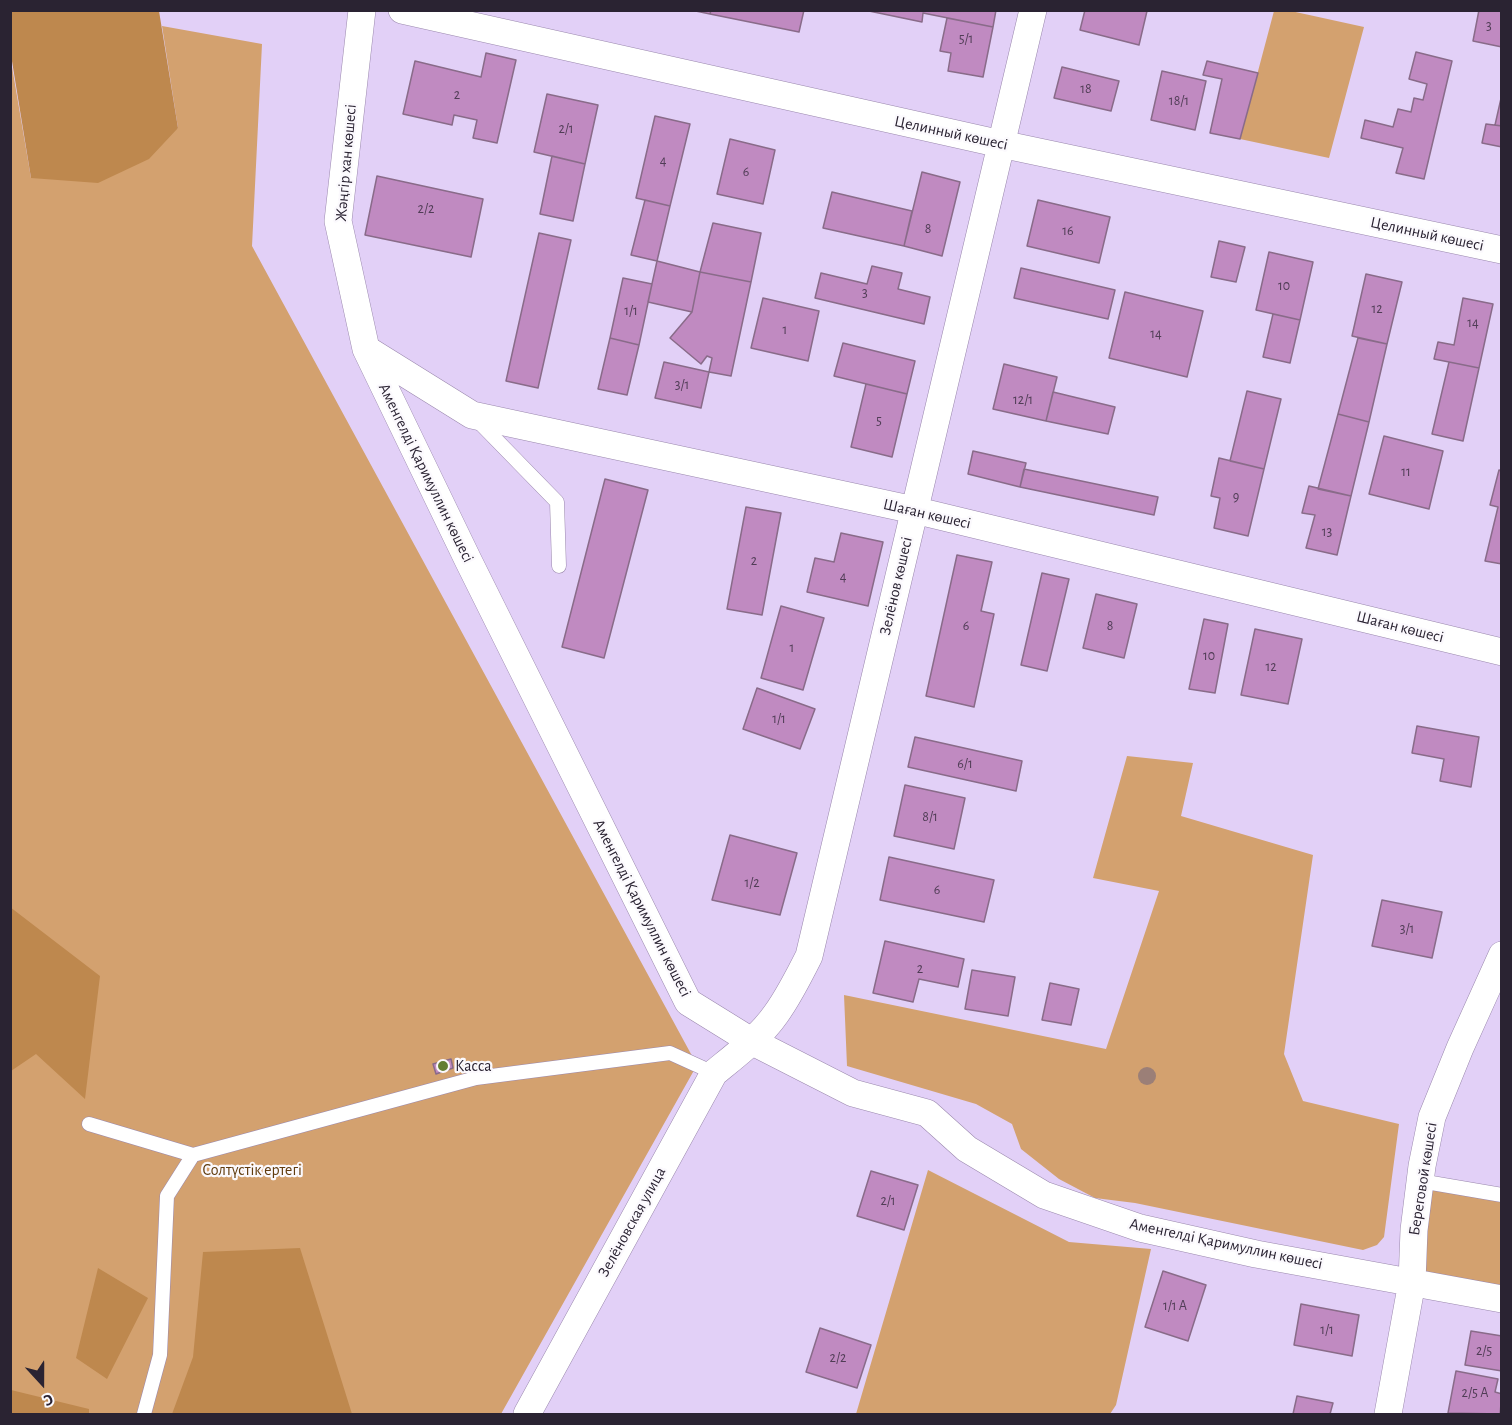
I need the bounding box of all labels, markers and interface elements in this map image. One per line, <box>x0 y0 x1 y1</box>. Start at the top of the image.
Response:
house number: 3 <box>1486 18 1492 34</box>
house number: 5/1 <box>959 31 973 47</box>
house number: 18 <box>1080 81 1092 97</box>
house number: 2 <box>454 87 460 103</box>
house number: 18/1 <box>1169 93 1189 109</box>
street label: Жәңгір хан көшесі <box>331 103 361 223</box>
street label: Целинный көшесі <box>893 112 1009 154</box>
house number: 2/1 <box>558 121 574 137</box>
house number: 4 <box>660 153 666 169</box>
house number: 6 <box>743 164 749 180</box>
house number: 2/2 <box>418 201 434 217</box>
street label: Целинный көшесі <box>1369 213 1485 255</box>
house number: 8 <box>925 221 931 237</box>
house number: 16 <box>1062 223 1074 239</box>
house number: 10 <box>1278 278 1290 294</box>
house number: 3 <box>862 285 868 301</box>
house number: 12 <box>1371 301 1383 317</box>
house number: 1/1 <box>624 303 638 319</box>
house number: 14 <box>1467 315 1479 331</box>
house number: 1 <box>783 322 787 338</box>
house number: 14 <box>1150 326 1162 342</box>
house number: 3/1 <box>675 377 689 393</box>
street label: Аменгелді Қаримуллин көшесі <box>374 380 478 566</box>
house number: 12/1 <box>1013 392 1033 408</box>
house number: 5 <box>876 413 882 429</box>
house number: 11 <box>1401 464 1411 480</box>
house number: 9 <box>1233 489 1239 505</box>
street label: Шаған көшесі <box>881 495 973 533</box>
house number: 13 <box>1322 524 1332 540</box>
street label: Зелёнов көшесі <box>875 535 917 637</box>
house number: 2 <box>751 553 757 569</box>
house number: 4 <box>840 569 846 585</box>
street label: Шаған көшесі <box>1354 607 1446 647</box>
house number: 6 <box>963 618 969 634</box>
house number: 8 <box>1107 618 1113 634</box>
house number: 1 <box>790 640 794 656</box>
house number: 10 <box>1203 648 1215 664</box>
house number: 12 <box>1265 659 1277 675</box>
house number: 1/1 <box>772 711 786 727</box>
house number: 6/1 <box>957 756 973 772</box>
house number: 8/1 <box>922 809 938 825</box>
street label: Аменгелді Қаримуллин көшесі <box>589 816 695 1000</box>
house number: 1/2 <box>744 875 760 891</box>
house number: 6 <box>934 882 940 898</box>
house number: 3/1 <box>1400 921 1414 937</box>
house number: 2 <box>917 961 923 977</box>
place label: Касса <box>455 1056 492 1076</box>
marker: Касса <box>436 1059 450 1073</box>
street label: Береговой көшесі <box>1405 1121 1441 1237</box>
park label: Солтүстік ертегі <box>202 1160 302 1180</box>
street label: Зелёновская улица <box>594 1164 670 1280</box>
house number: 2/1 <box>880 1193 896 1209</box>
street label: Аменгелді Қаримуллин көшесі <box>1128 1214 1324 1274</box>
house number: 1/1 А <box>1163 1298 1187 1314</box>
house number: 1/1 <box>1320 1322 1334 1338</box>
house number: 2/5 <box>1476 1343 1492 1359</box>
house number: 2/2 <box>830 1350 846 1366</box>
north arrow <box>12 1353 72 1413</box>
house number: 2/5 А <box>1462 1385 1488 1401</box>
text: С <box>41 1391 55 1409</box>

